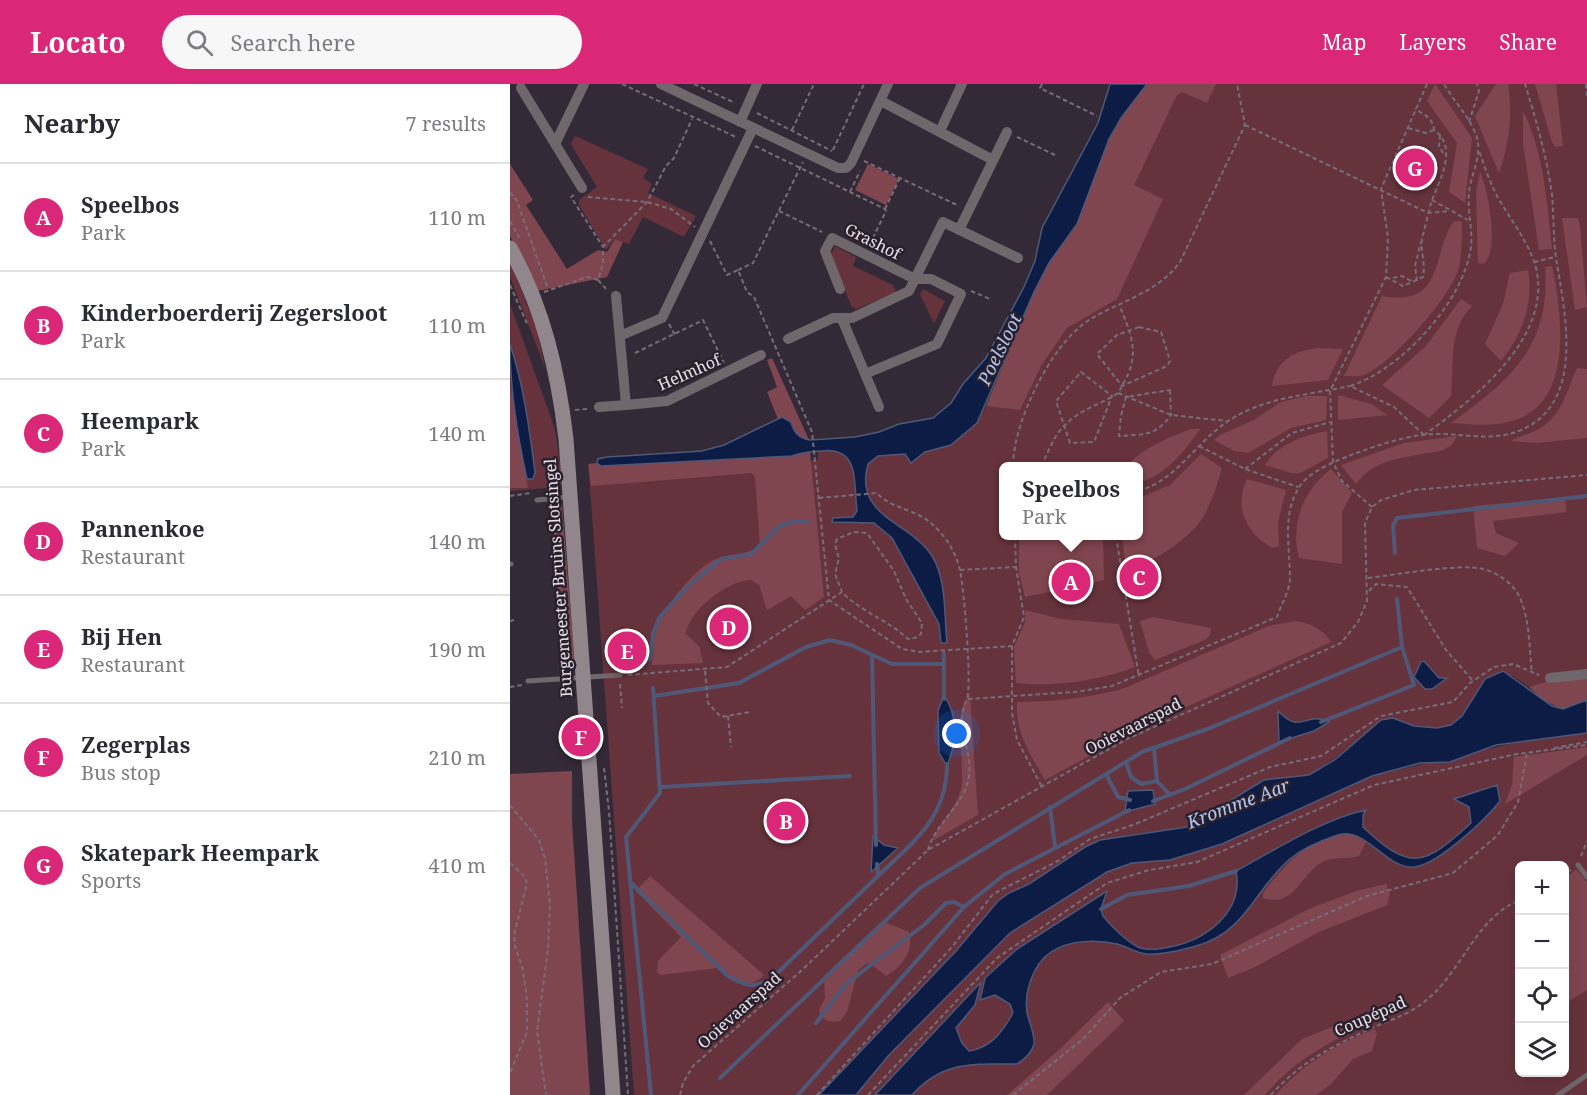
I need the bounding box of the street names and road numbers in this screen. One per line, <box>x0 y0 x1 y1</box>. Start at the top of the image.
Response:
street label: Grashof <box>841 218 907 265</box>
street label: Helmhof <box>654 348 726 396</box>
street label: Burgemeester Bruins Slotsingel <box>539 458 577 698</box>
street label: Ooievaarspad <box>1081 692 1185 760</box>
street label: Ooievaarspad <box>692 966 786 1053</box>
street label: Coupépad <box>1331 990 1409 1042</box>

